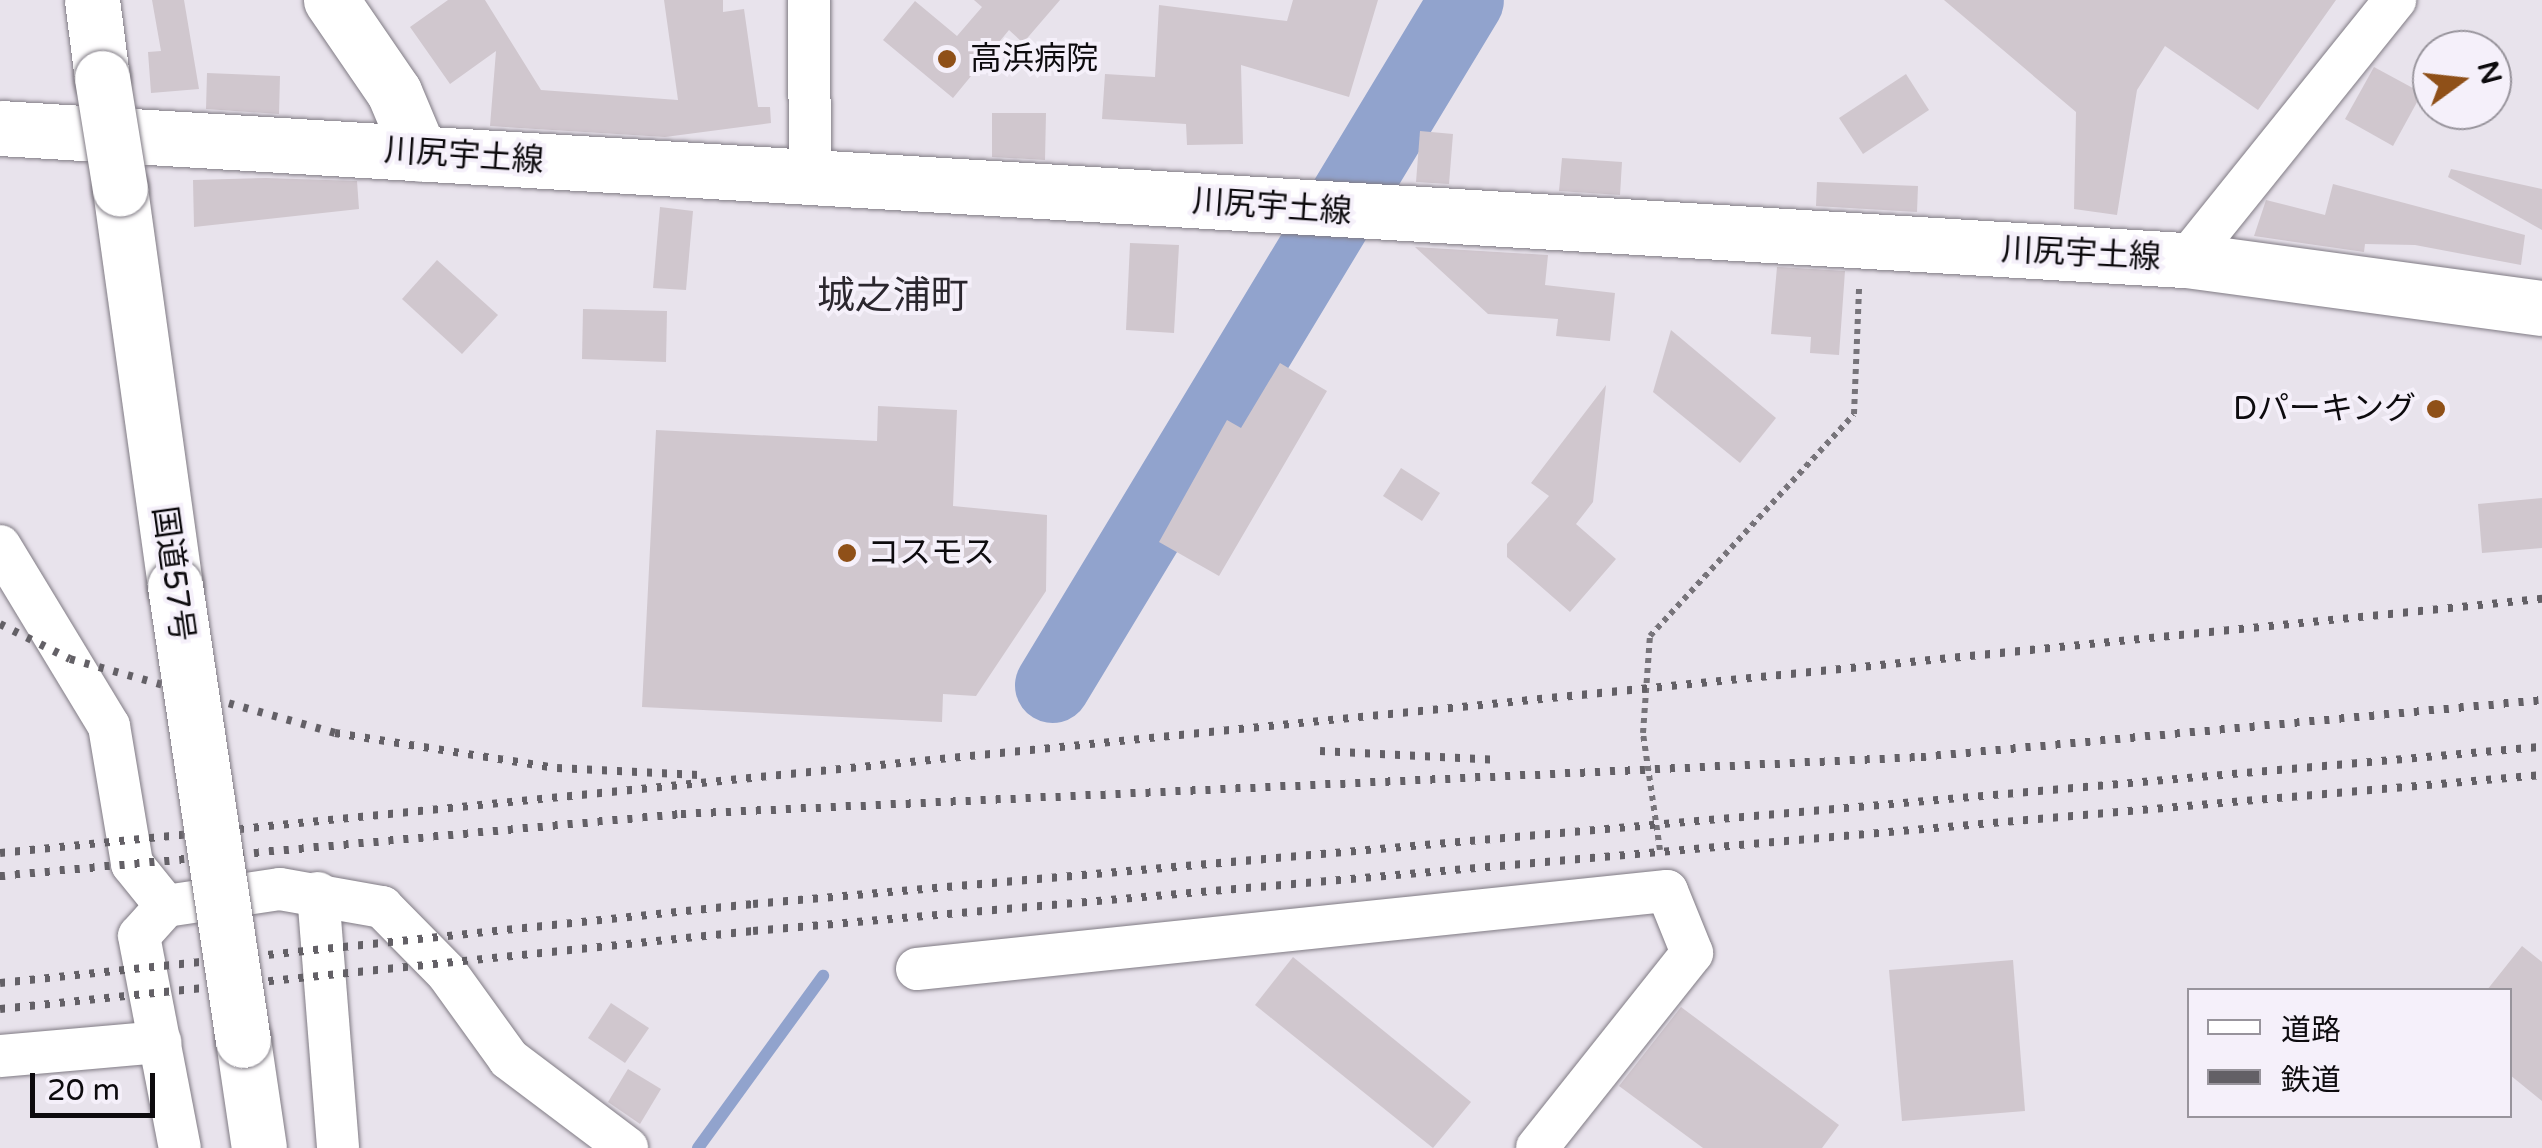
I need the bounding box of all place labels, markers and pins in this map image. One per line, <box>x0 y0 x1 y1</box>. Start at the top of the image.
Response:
place label: 高浜病院 <box>970 40 1098 78</box>
marker: 高浜病院 <box>934 46 960 72</box>
place label: Dパーキング <box>2232 390 2416 428</box>
marker: Dパーキング <box>2425 398 2447 420</box>
place label: コスモス <box>867 534 995 572</box>
marker: コスモス <box>836 542 858 564</box>

